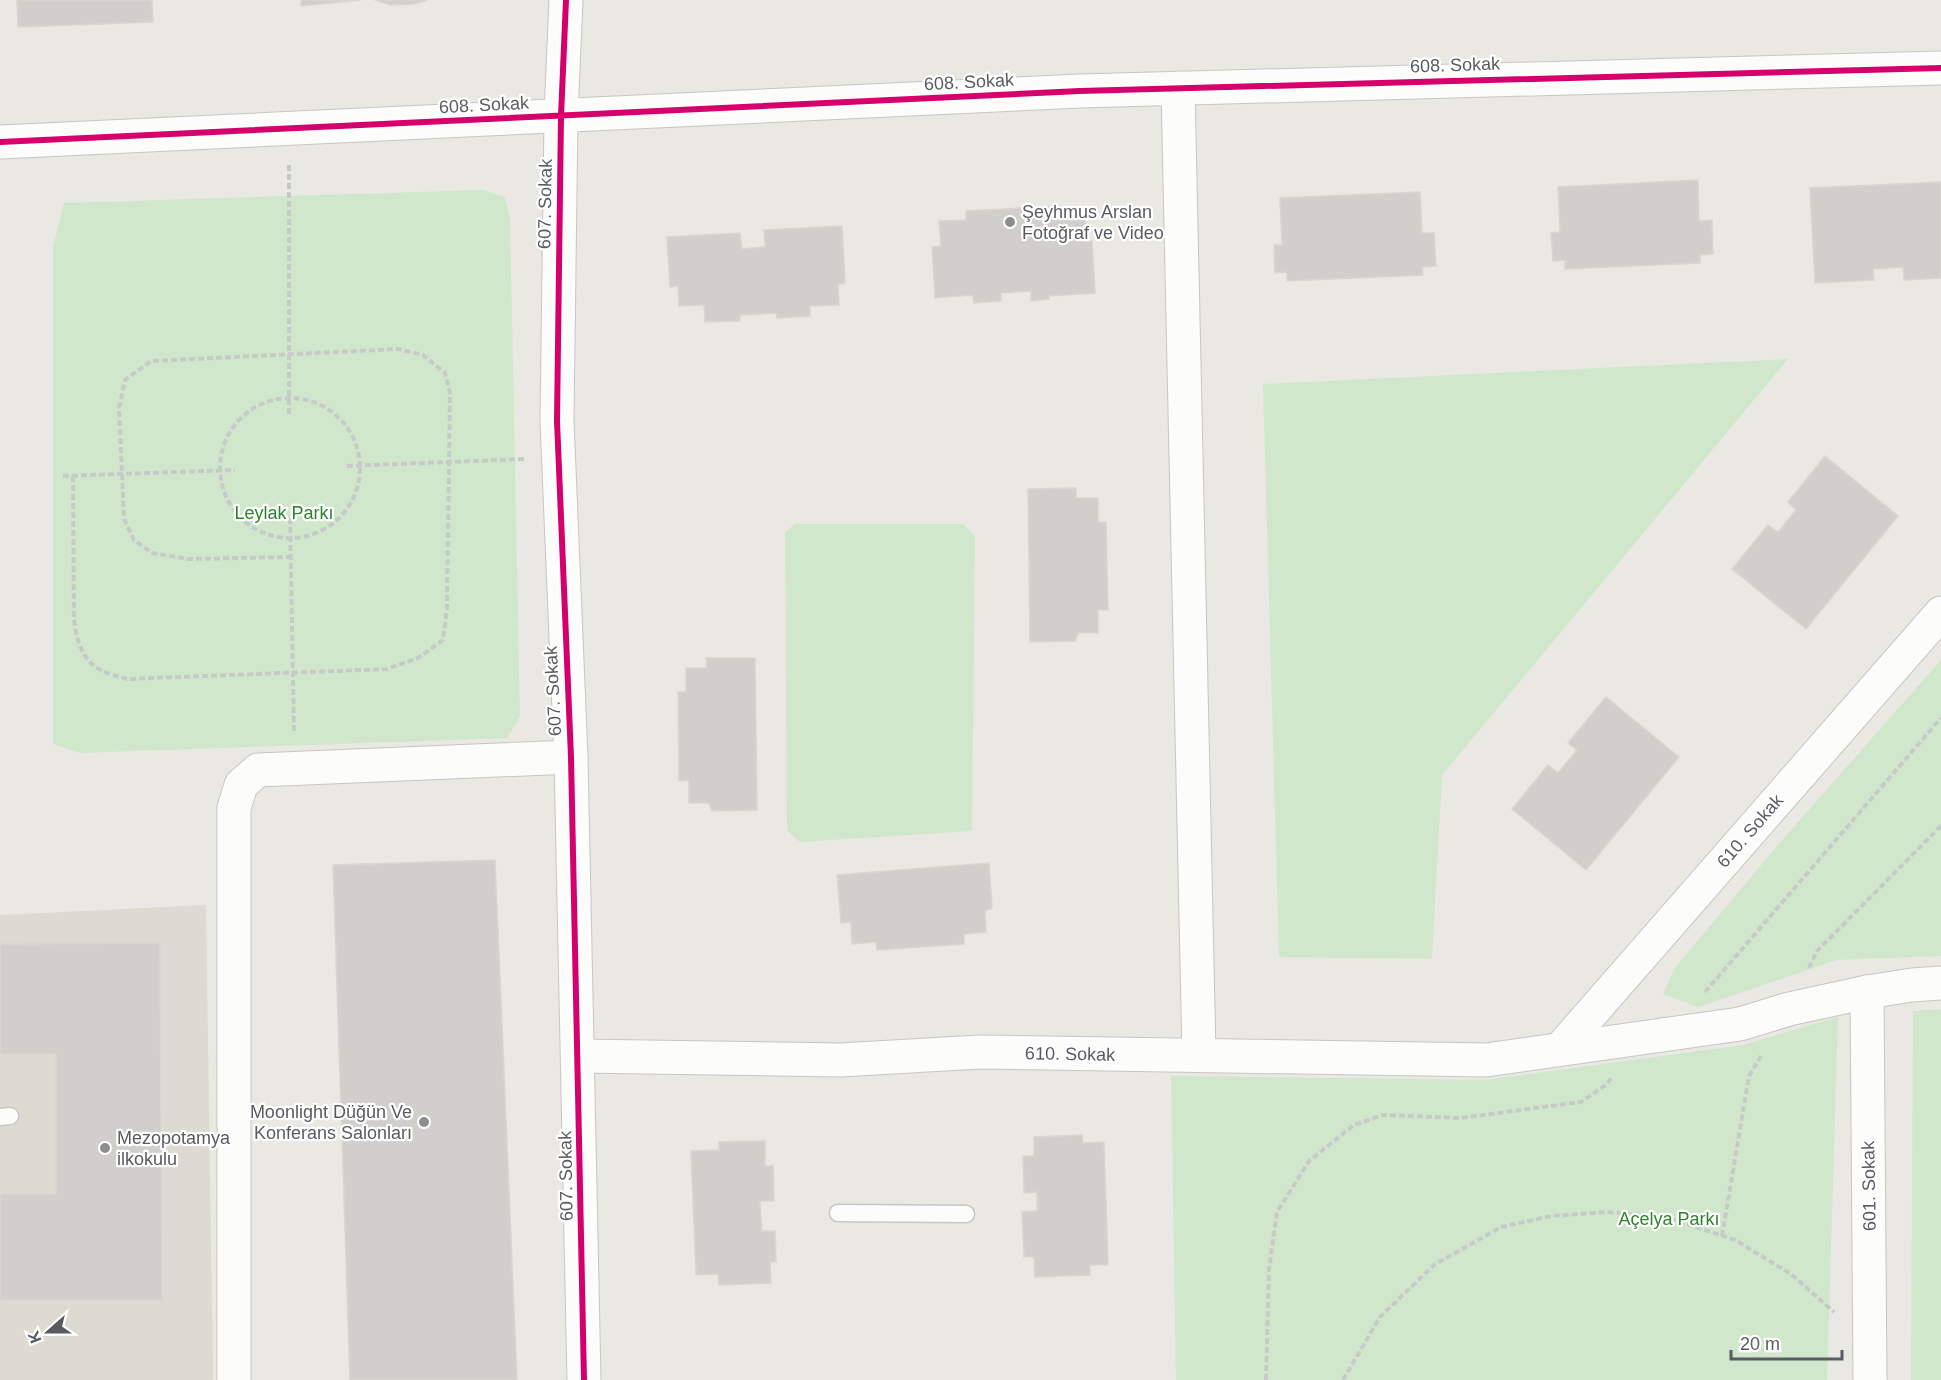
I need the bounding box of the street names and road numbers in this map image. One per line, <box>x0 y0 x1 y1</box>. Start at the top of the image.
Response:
street label: 608. Sokak <box>1410 53 1501 77</box>
street label: 608. Sokak <box>924 70 1015 94</box>
street label: 608. Sokak <box>439 93 530 117</box>
street label: 607. Sokak <box>534 158 556 249</box>
street label: 607. Sokak <box>541 645 565 736</box>
street label: 610. Sokak <box>1713 790 1788 872</box>
street label: 610. Sokak <box>1025 1043 1116 1065</box>
street label: 607. Sokak <box>555 1130 577 1221</box>
street label: 601. Sokak <box>1858 1140 1880 1231</box>

